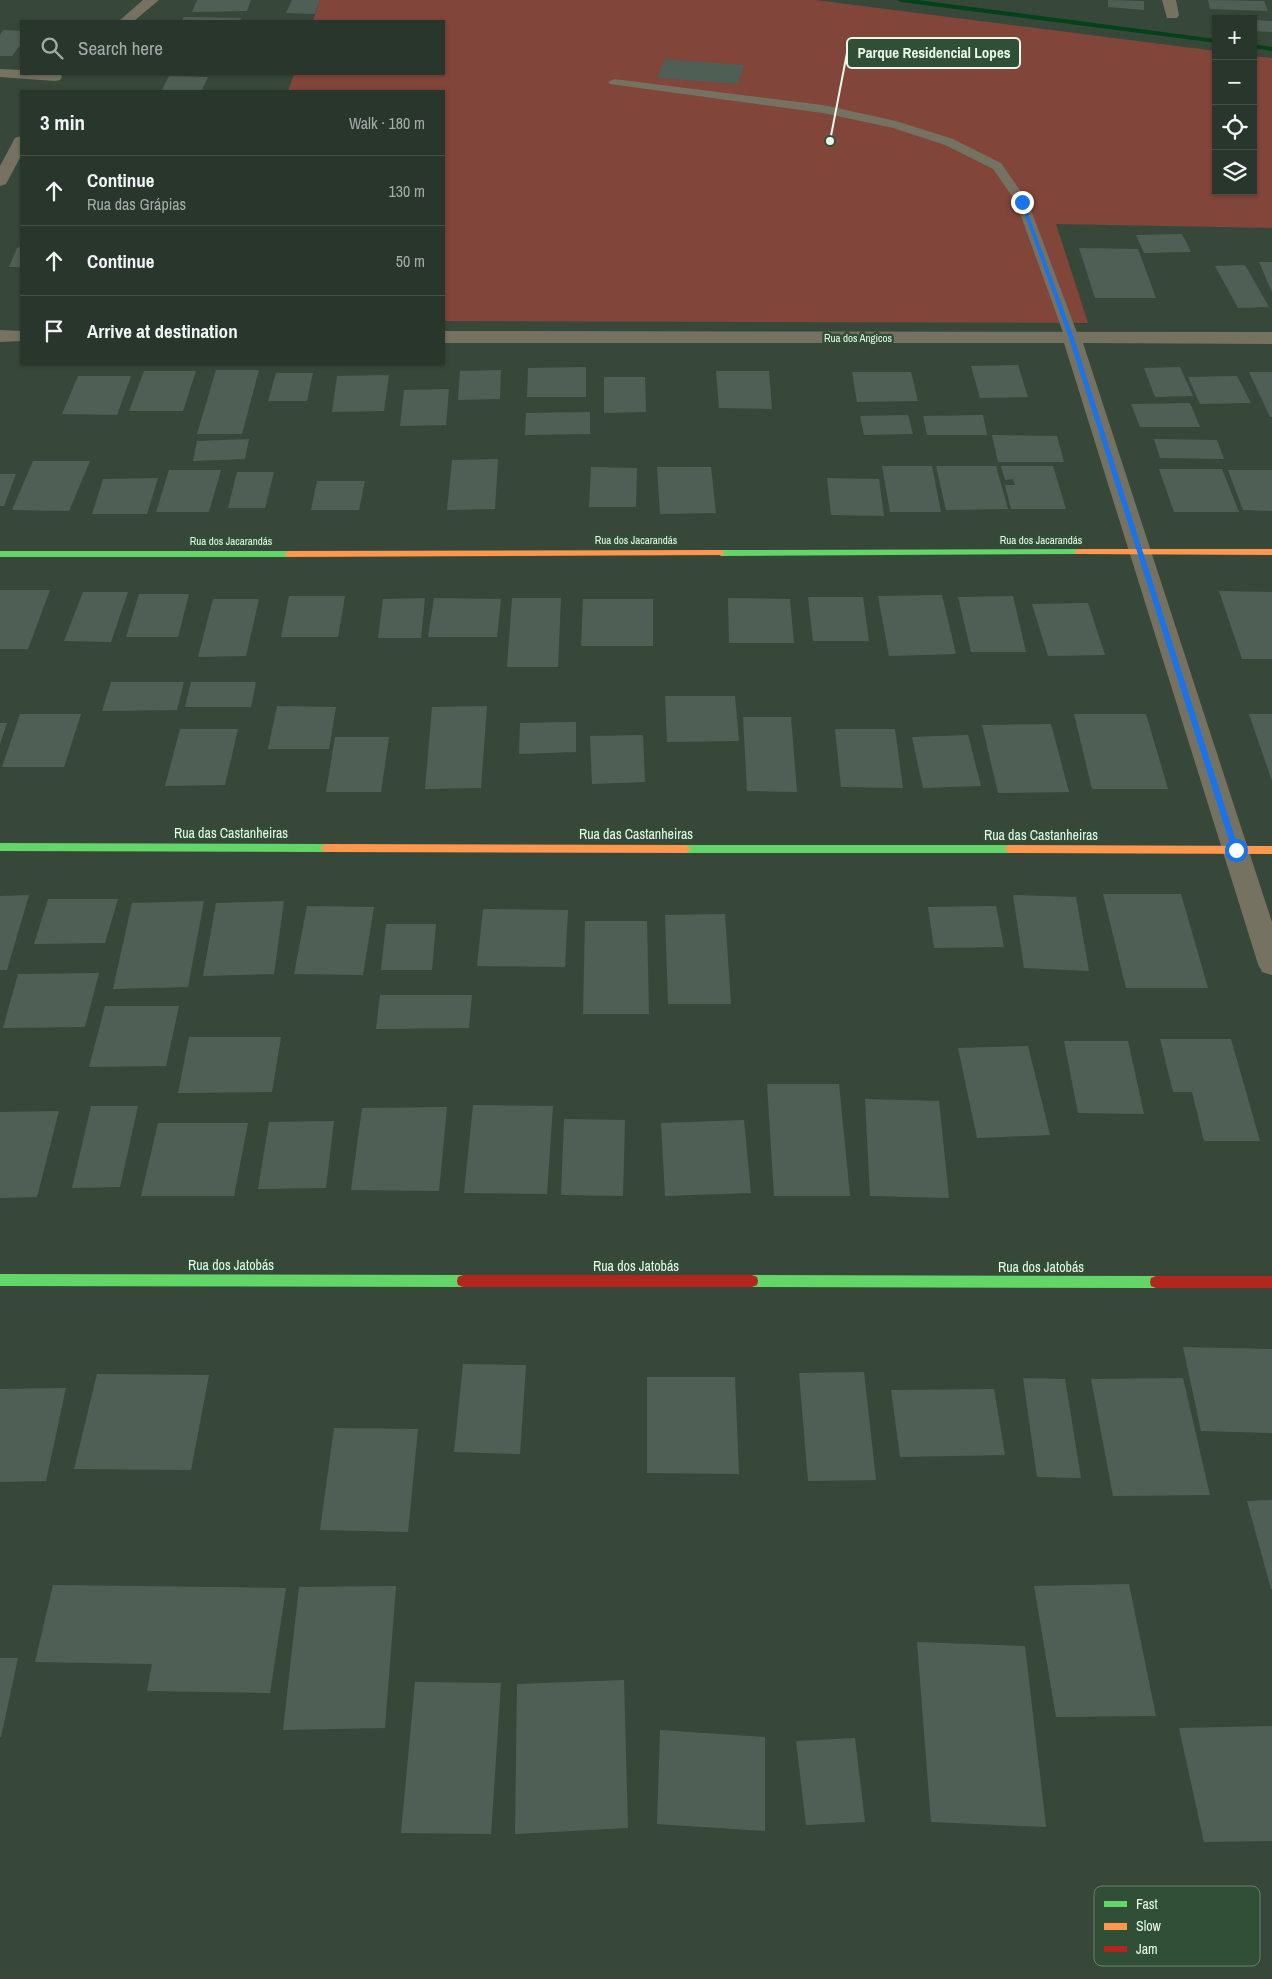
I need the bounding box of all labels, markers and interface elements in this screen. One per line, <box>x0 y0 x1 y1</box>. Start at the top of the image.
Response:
map controls <box>1212 15 1257 195</box>
button: + <box>1212 15 1257 60</box>
search box <box>20 20 445 75</box>
icon: search <box>38 34 66 62</box>
text: Search here <box>78 35 163 61</box>
callout: Parque Residencial Lopes <box>847 38 1020 68</box>
text: Parque Residencial Lopes <box>857 42 1011 63</box>
button: − <box>1212 60 1257 105</box>
button: locate <box>1212 105 1257 150</box>
text: 3 min <box>40 108 85 137</box>
text: Walk · 180 m <box>349 112 425 134</box>
button: layers <box>1212 150 1257 195</box>
text: Continue <box>87 167 155 193</box>
icon: ahead <box>40 177 68 205</box>
text: 130 m <box>389 180 425 202</box>
route end <box>1011 191 1034 214</box>
text: Rua das Grápias <box>87 193 186 215</box>
icon: ahead <box>40 247 68 275</box>
text: Continue <box>87 248 155 274</box>
text: 50 m <box>396 250 425 272</box>
icon: arrive <box>40 317 68 345</box>
text: Arrive at destination <box>87 318 238 344</box>
street label: Rua dos Angicos <box>824 331 893 345</box>
street label: Rua dos Jacarandás <box>595 533 678 547</box>
street label: Rua dos Jacarandás <box>1000 533 1083 547</box>
street label: Rua dos Jacarandás <box>190 534 273 548</box>
street label: Rua das Castanheiras <box>174 824 288 842</box>
street label: Rua das Castanheiras <box>579 825 693 843</box>
street label: Rua das Castanheiras <box>984 826 1098 844</box>
route start <box>1225 839 1248 862</box>
street label: Rua dos Jatobás <box>188 1256 274 1274</box>
street label: Rua dos Jatobás <box>593 1257 679 1275</box>
street label: Rua dos Jatobás <box>998 1258 1084 1276</box>
legend <box>1094 1886 1260 1966</box>
text: Fast <box>1136 1895 1158 1913</box>
text: Slow <box>1136 1917 1162 1935</box>
text: Jam <box>1136 1940 1158 1958</box>

